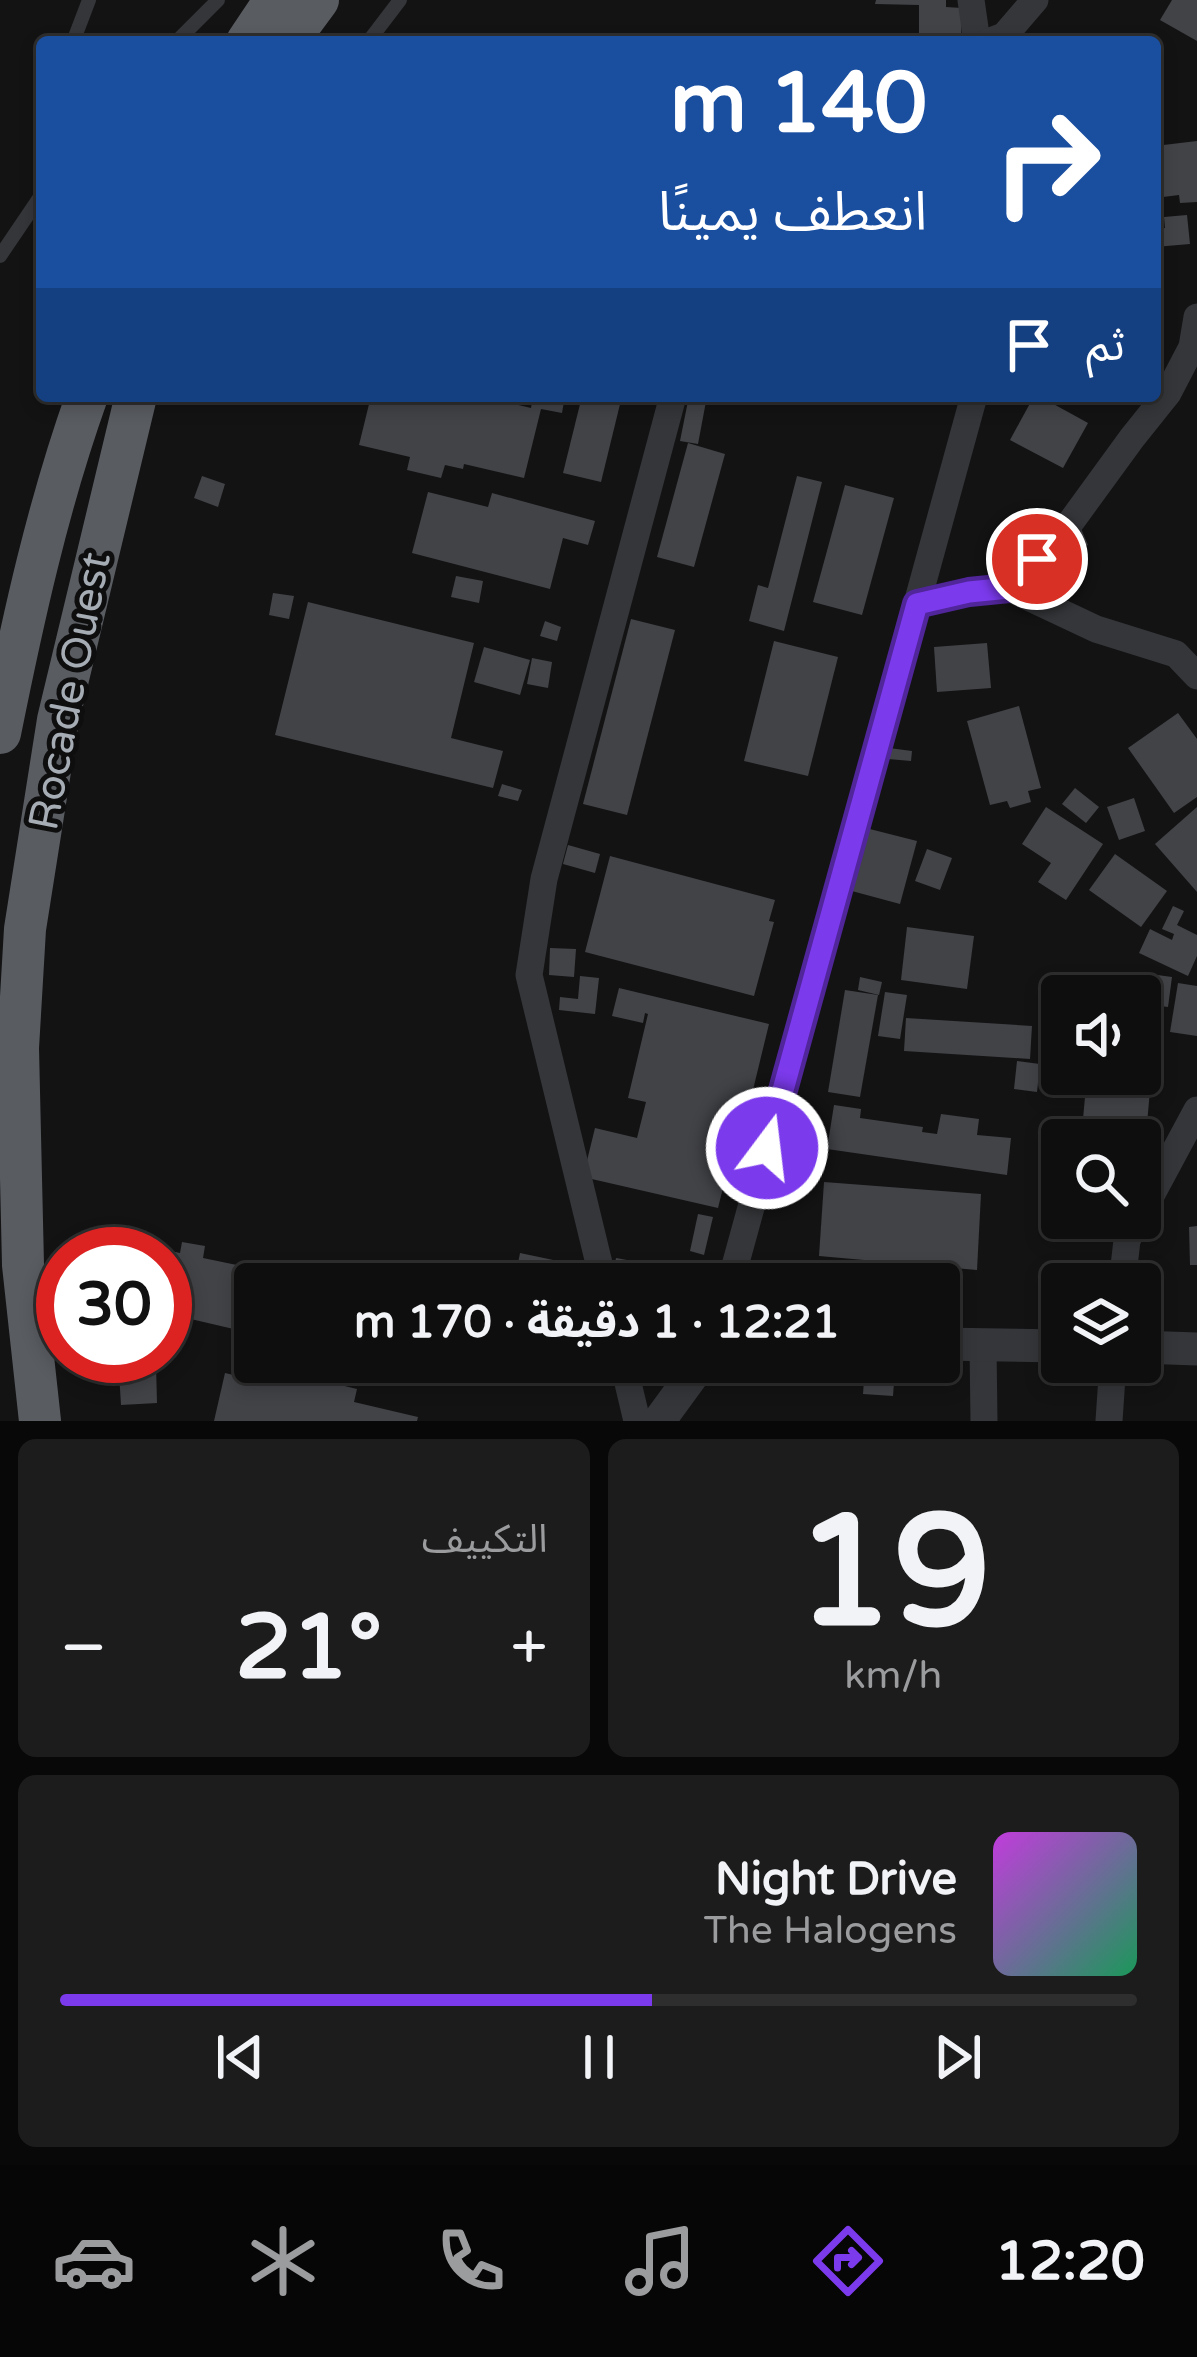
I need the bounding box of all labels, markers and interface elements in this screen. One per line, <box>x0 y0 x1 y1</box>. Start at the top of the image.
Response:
text: 140 m <box>670 54 927 155</box>
icon: right <box>969 84 1125 240</box>
text: انعطف يمينًا <box>658 180 927 245</box>
icon: arrive <box>996 312 1062 378</box>
text: ثم <box>1086 319 1125 373</box>
pin <box>986 508 1088 610</box>
icon: arrive <box>1004 526 1070 592</box>
street label: Rocade Ouest <box>18 548 122 834</box>
map controls <box>1041 975 1161 1383</box>
button: sound <box>1041 975 1161 1095</box>
position arrow <box>704 1085 830 1211</box>
button: search <box>1041 1119 1161 1239</box>
speed limit sign: 30 <box>36 1227 192 1383</box>
button: layers <box>1041 1263 1161 1383</box>
text: 12:21 · 1 دقيقة · 170 m <box>354 1296 840 1350</box>
text: 19 <box>795 1480 991 1668</box>
text: التكييف <box>422 1516 548 1563</box>
text: 21° <box>235 1594 382 1703</box>
text: − <box>60 1608 107 1688</box>
text: + <box>510 1608 548 1688</box>
text: km/h <box>844 1652 942 1699</box>
text: Night Drive <box>715 1853 957 1907</box>
text: The Halogens <box>704 1907 957 1954</box>
icon: previous <box>207 2024 273 2090</box>
icon: pause <box>566 2024 632 2090</box>
icon: next <box>925 2024 991 2090</box>
icon: car <box>52 2219 136 2303</box>
icon: climate <box>241 2219 325 2303</box>
icon: phone <box>429 2219 513 2303</box>
icon: music <box>618 2219 702 2303</box>
icon: directions <box>806 2219 890 2303</box>
text: 12:20 <box>995 2229 1145 2294</box>

